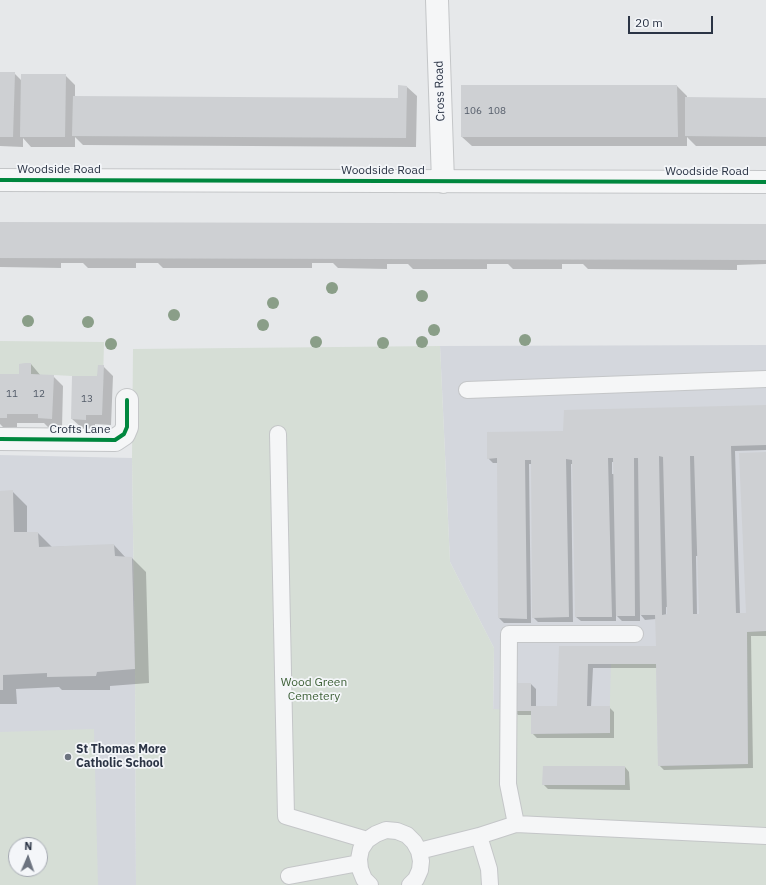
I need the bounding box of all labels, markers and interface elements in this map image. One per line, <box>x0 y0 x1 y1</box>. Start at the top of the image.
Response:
scale bar <box>630 8 715 34</box>
text: 20 m <box>635 15 663 30</box>
street label: Cross Road <box>432 60 448 122</box>
house number: 106 <box>464 105 482 117</box>
house number: 108 <box>488 105 506 117</box>
street label: Woodside Road <box>17 163 101 177</box>
street label: Woodside Road <box>341 164 425 178</box>
street label: Woodside Road <box>665 165 749 179</box>
house number: 11 <box>6 388 18 400</box>
house number: 12 <box>33 388 45 400</box>
house number: 13 <box>81 393 93 405</box>
street label: Crofts Lane <box>49 423 111 437</box>
park label: Wood Green Cemetery <box>281 676 347 704</box>
place label: St Thomas More Catholic School <box>76 743 166 771</box>
marker: St Thomas More Catholic School <box>63 752 73 762</box>
north arrow <box>8 837 48 877</box>
text: N <box>24 839 33 853</box>

